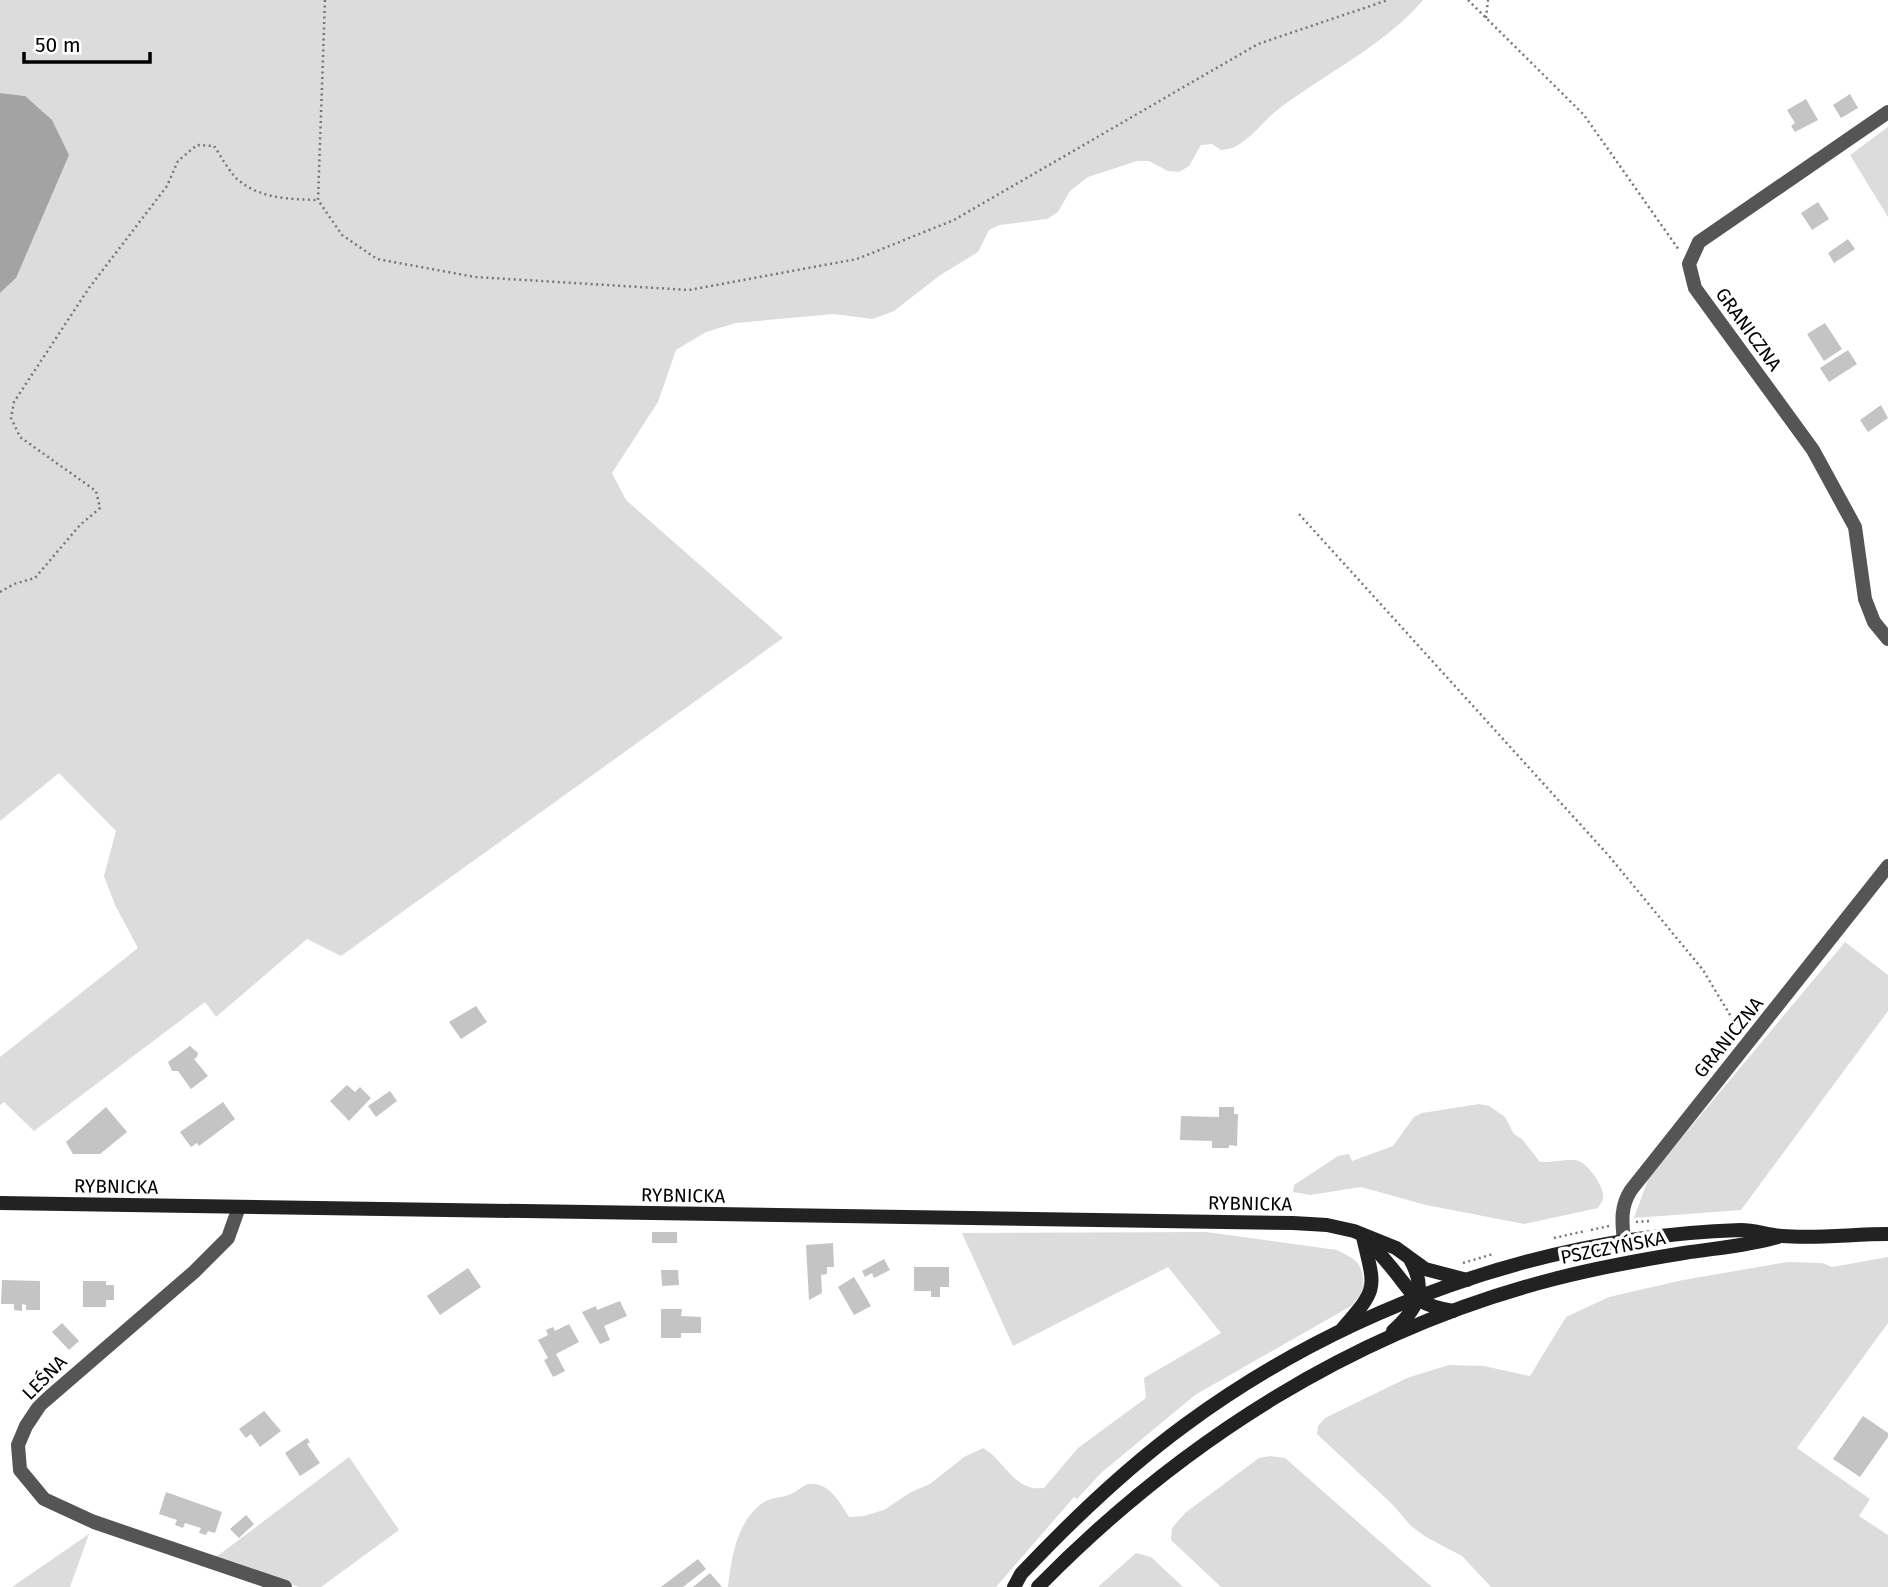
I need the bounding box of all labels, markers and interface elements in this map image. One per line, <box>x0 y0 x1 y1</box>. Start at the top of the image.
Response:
scale bar <box>24 21 150 65</box>
text: 50 m <box>35 32 81 58</box>
street label: GRANICZNA <box>1711 283 1787 375</box>
street label: GRANICZNA <box>1689 992 1768 1082</box>
street label: RYBNICKA <box>74 1174 158 1199</box>
street label: RYBNICKA <box>641 1183 725 1208</box>
street label: RYBNICKA <box>1208 1191 1292 1216</box>
street label: PSZCZYŃSKA <box>1559 1226 1668 1269</box>
street label: LEŚNA <box>17 1350 72 1404</box>

